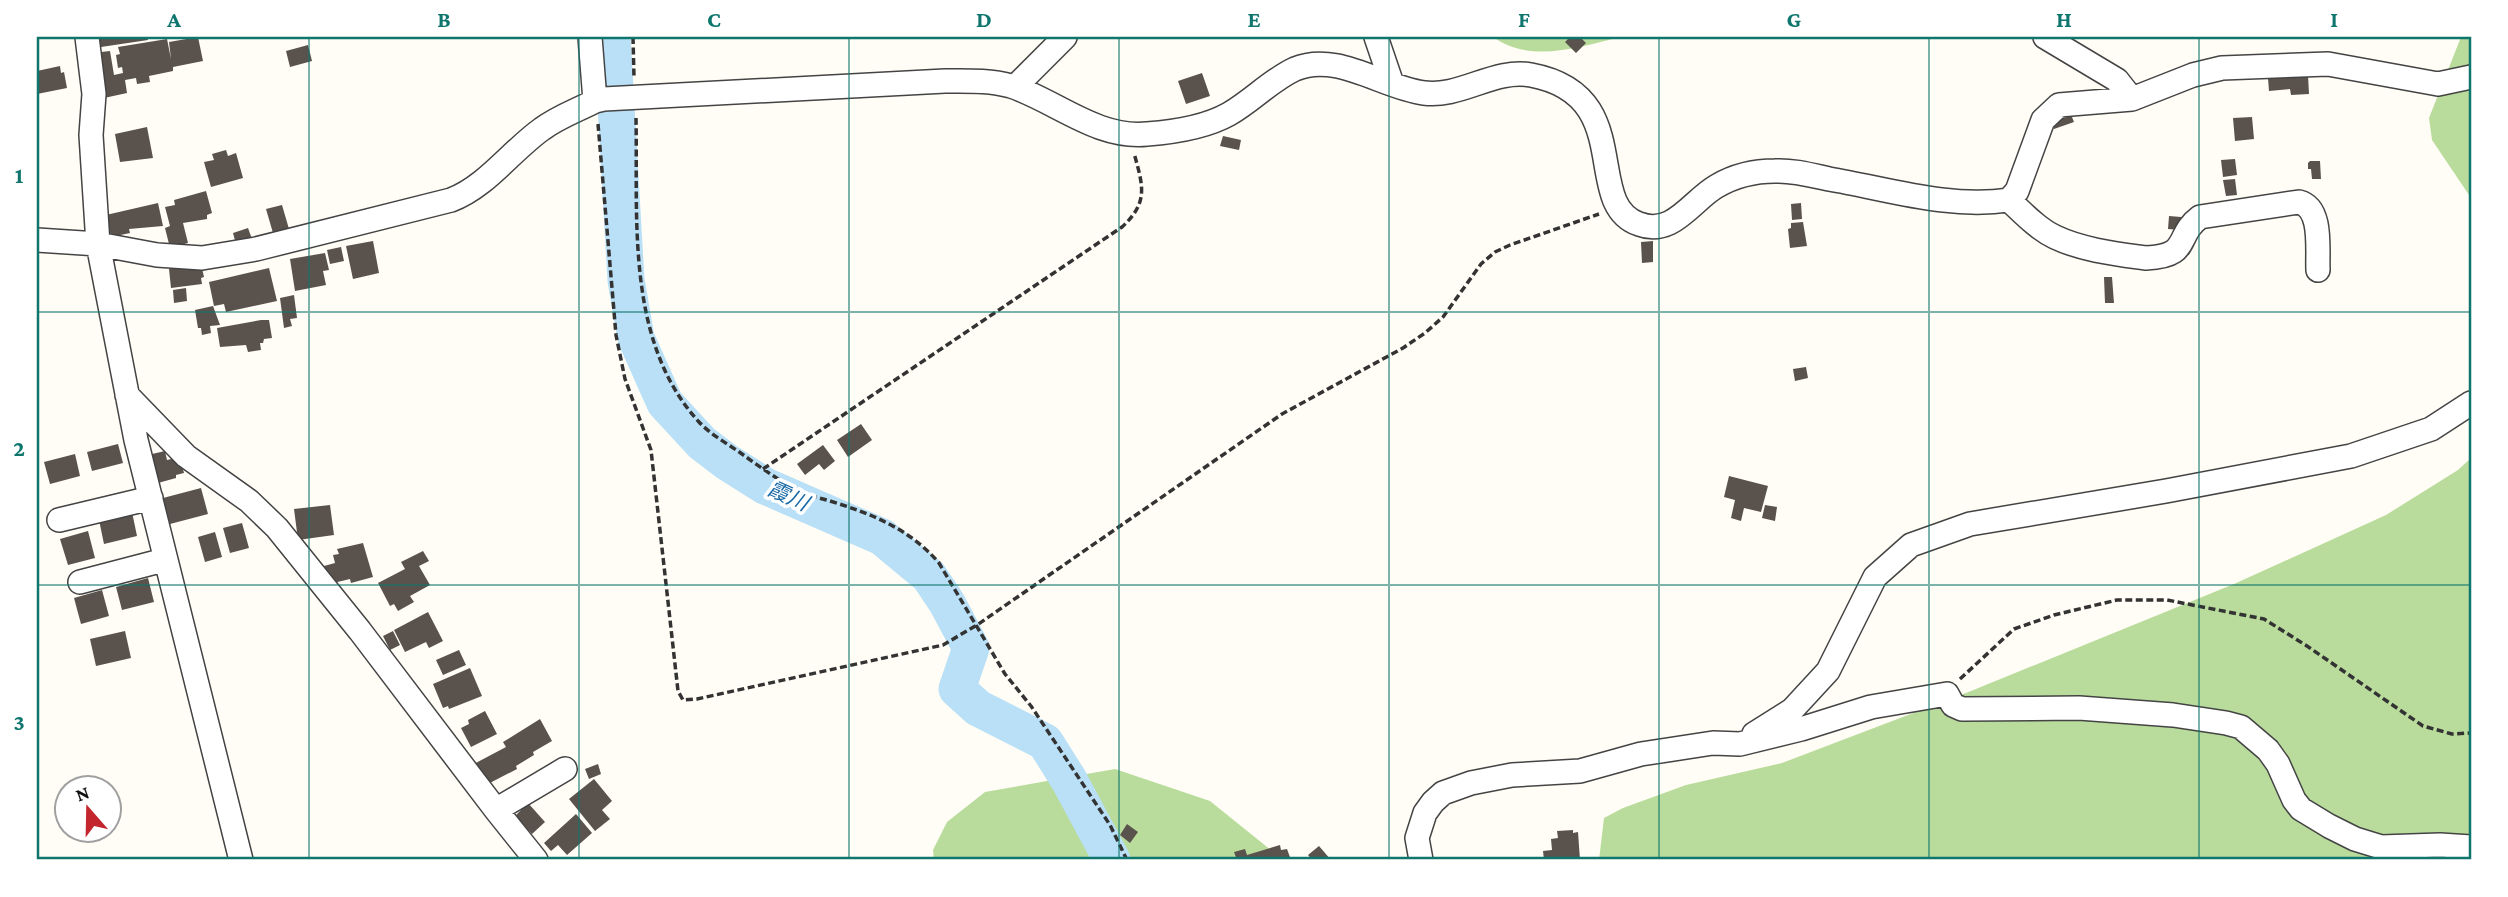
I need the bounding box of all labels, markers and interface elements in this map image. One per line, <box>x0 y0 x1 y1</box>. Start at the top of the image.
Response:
text: A <box>166 6 181 32</box>
text: B <box>437 6 451 32</box>
text: C <box>707 6 721 32</box>
text: D <box>976 6 992 32</box>
text: E <box>1247 6 1261 32</box>
text: F <box>1518 6 1530 32</box>
text: G <box>1787 6 1802 32</box>
text: H <box>2056 6 2072 32</box>
text: I <box>2330 6 2338 32</box>
text: 1 <box>15 162 24 188</box>
text: 2 <box>13 435 25 461</box>
water label: 霞川 <box>764 476 814 516</box>
text: 3 <box>13 709 25 735</box>
north arrow <box>52 774 122 844</box>
text: N <box>73 781 92 806</box>

